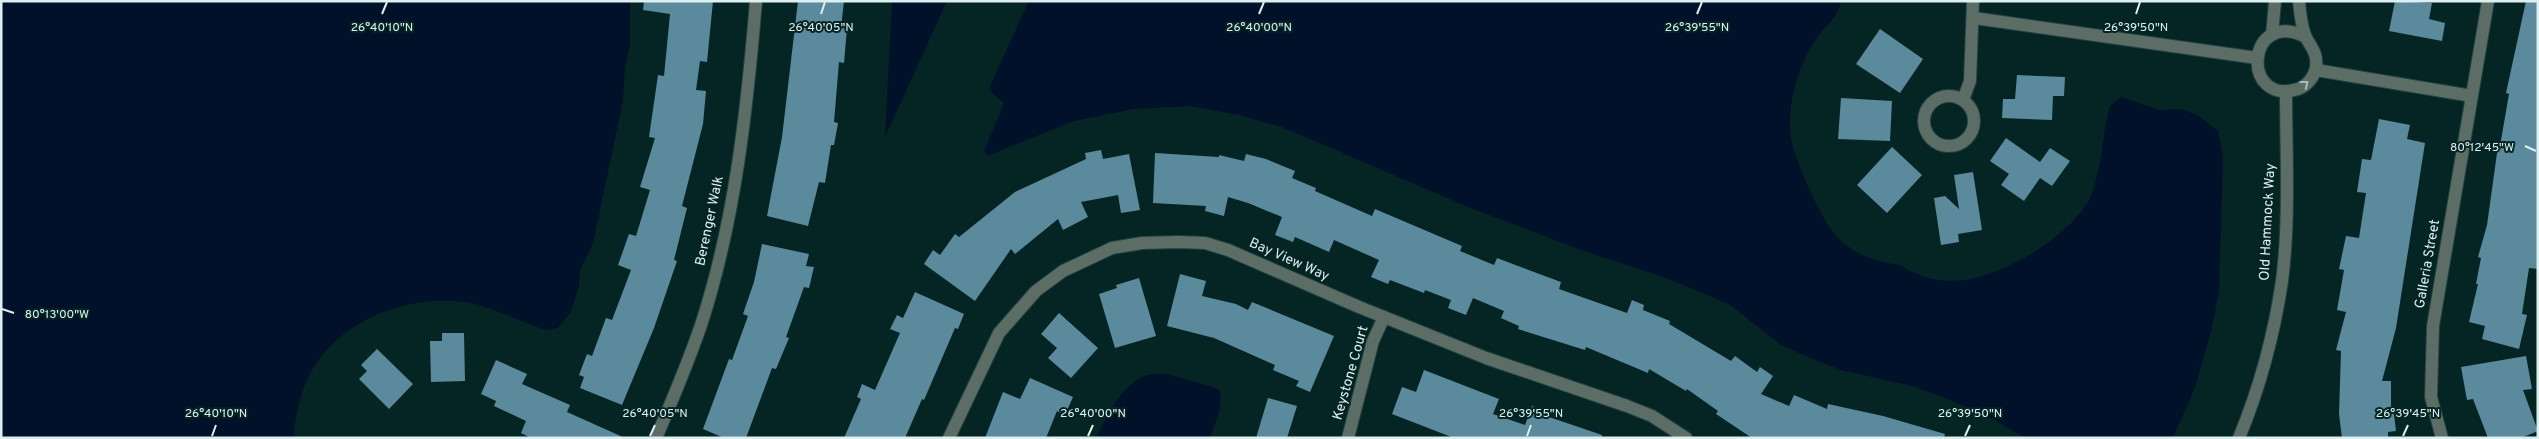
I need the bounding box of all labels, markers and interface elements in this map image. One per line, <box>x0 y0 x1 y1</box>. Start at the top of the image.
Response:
text: 26°40'10"N <box>351 20 413 36</box>
text: 26°40'05"N <box>788 20 854 36</box>
text: 26°40'00"N <box>1226 20 1292 36</box>
text: 26°39'55"N <box>1665 20 1729 36</box>
text: 26°39'50"N <box>2104 20 2168 36</box>
one-way arrow <box>2299 81 2308 90</box>
text: 80°12'45"W <box>2450 140 2514 156</box>
street label: Old Hammock Way <box>2256 163 2280 281</box>
street label: Berenger Walk <box>692 174 728 268</box>
street label: Galleria Street <box>2412 218 2444 310</box>
street label: Bay View Way <box>1246 235 1332 285</box>
text: 80°13'00"W <box>25 307 89 323</box>
street label: Keystone Court <box>1329 324 1373 422</box>
text: 26°40'10"N <box>185 406 247 422</box>
text: 26°40'05"N <box>622 406 688 422</box>
text: 26°40'00"N <box>1060 406 1126 422</box>
text: 26°39'55"N <box>1499 406 1563 422</box>
text: 26°39'50"N <box>1938 406 2002 422</box>
text: 26°39'45"N <box>2376 406 2440 422</box>

